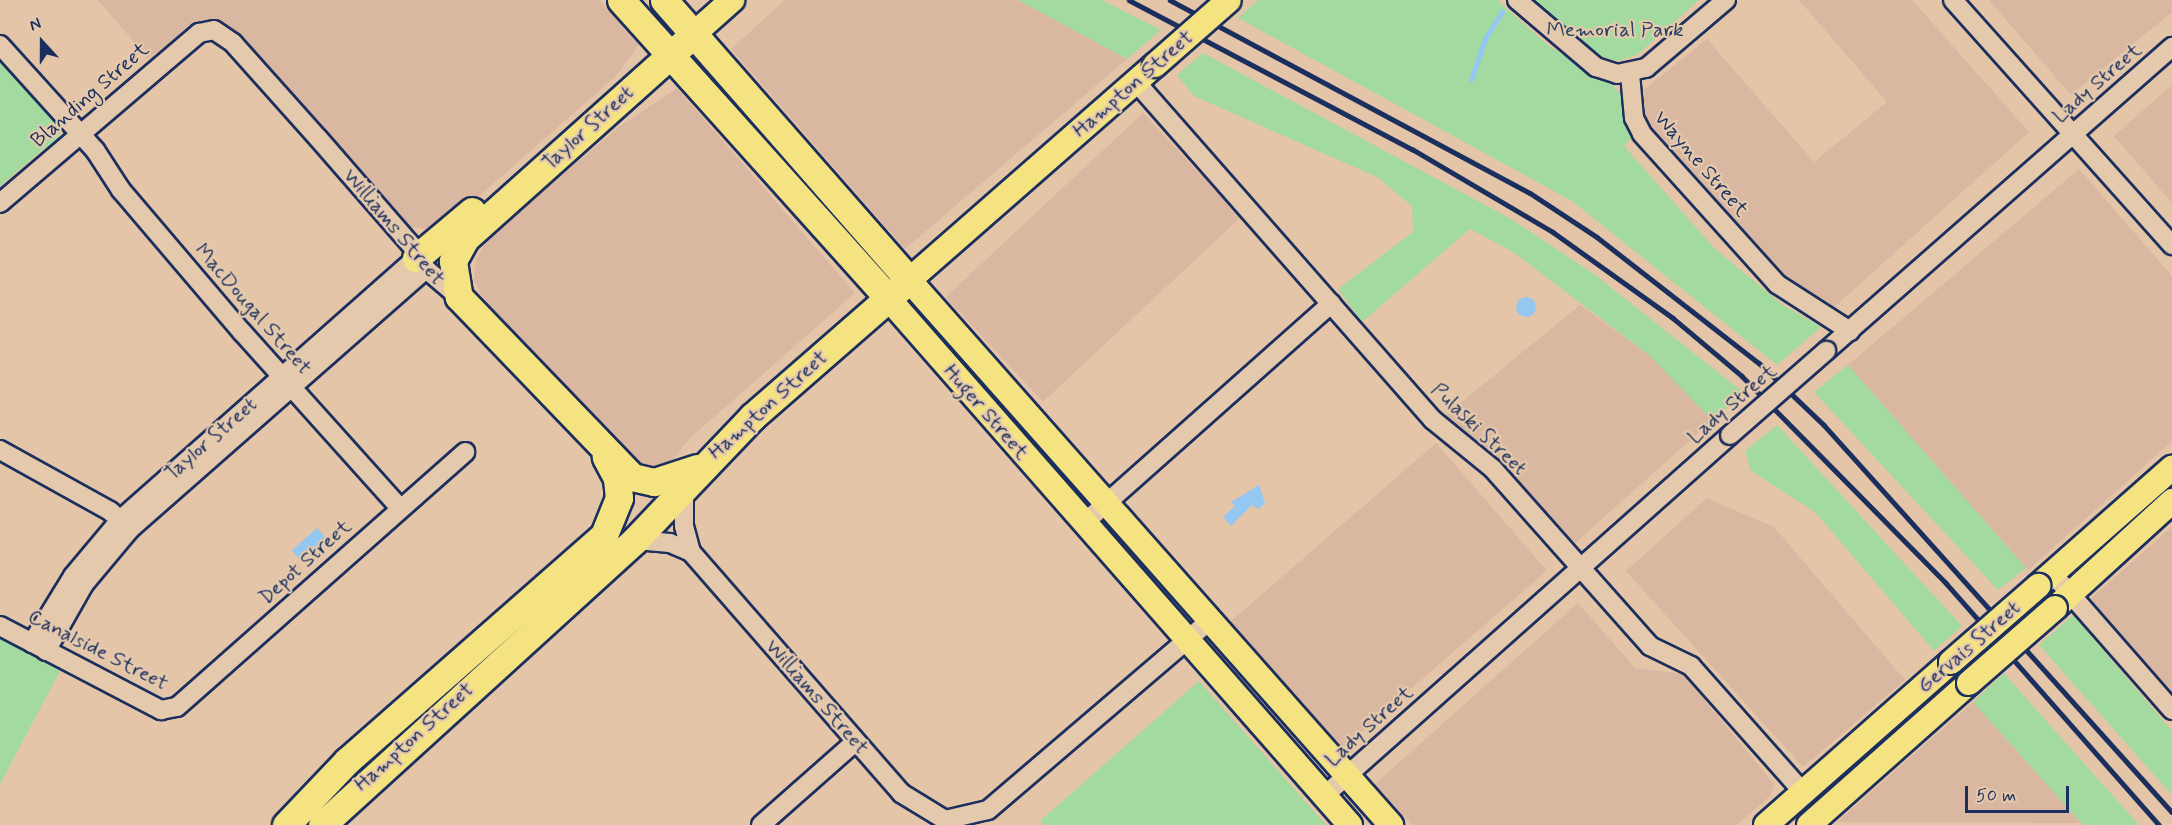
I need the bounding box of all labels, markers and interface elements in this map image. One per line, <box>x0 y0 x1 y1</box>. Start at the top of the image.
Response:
north arrow <box>12 12 72 72</box>
text: N <box>27 13 44 36</box>
park label: Memorial Park <box>1547 17 1683 43</box>
street label: Hampton Street <box>1068 25 1198 143</box>
street label: Blanding Street <box>26 37 154 153</box>
street label: Lady Street <box>2047 37 2147 129</box>
street label: Taylor Street <box>536 79 640 177</box>
street label: Wayne Street <box>1648 106 1754 222</box>
street label: Williams Street <box>338 164 450 290</box>
street label: MacDougal Street <box>189 238 317 380</box>
street label: Hampton Street <box>704 345 832 465</box>
street label: Lady Street <box>1682 358 1782 450</box>
street label: Huger Street <box>938 359 1034 465</box>
street label: Pulaski Street <box>1425 376 1533 482</box>
street label: Taylor Street <box>158 391 264 487</box>
street label: Depot Street <box>254 514 356 610</box>
street label: Gervais Street <box>1911 594 2027 700</box>
street label: Canalside Street <box>24 604 172 696</box>
street label: Williams Street <box>760 634 874 760</box>
street label: Hampton Street <box>350 677 478 797</box>
street label: Lady Street <box>1320 680 1418 772</box>
scale bar <box>1968 774 2072 812</box>
text: 50 m <box>1976 784 2016 808</box>

